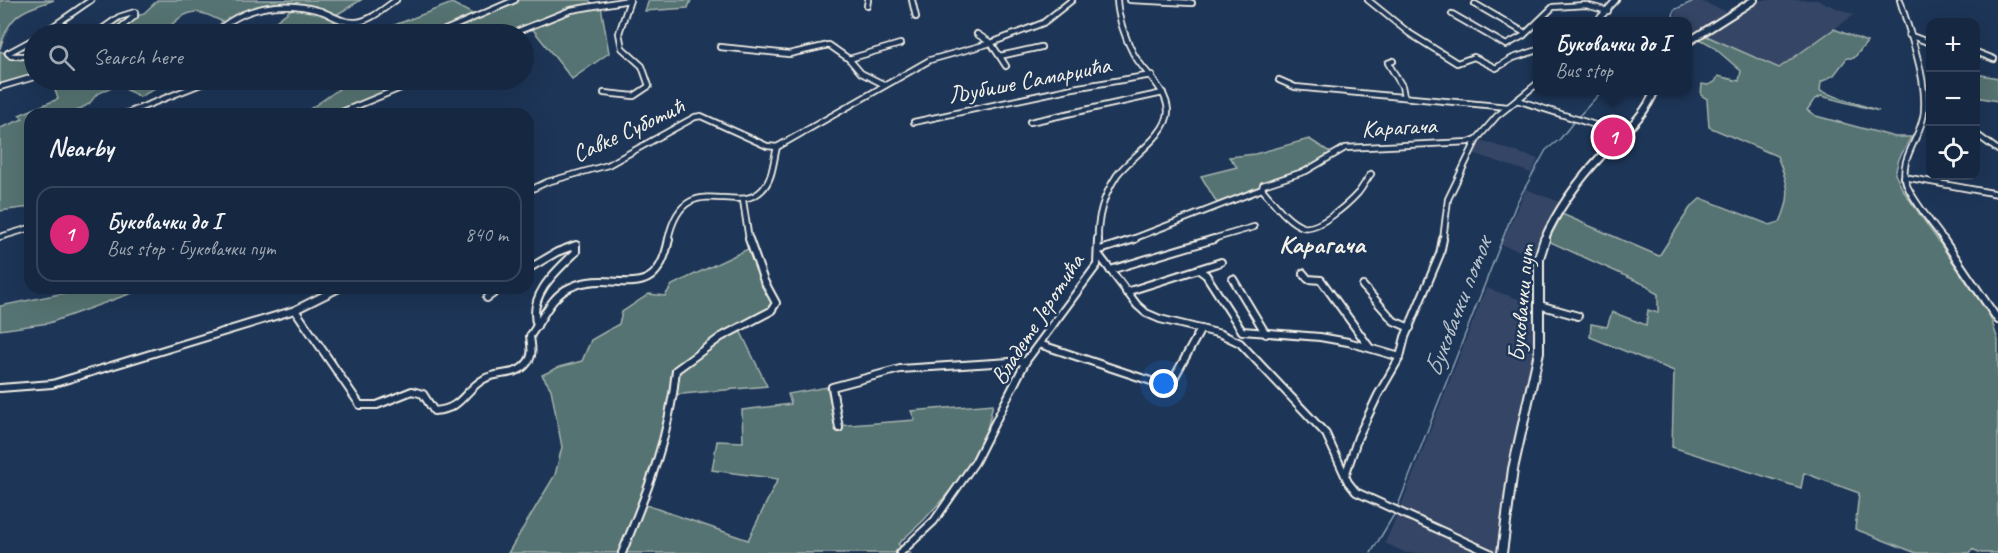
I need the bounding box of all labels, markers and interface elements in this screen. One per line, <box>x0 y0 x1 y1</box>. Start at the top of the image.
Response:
popup <box>1533 17 1692 95</box>
map controls <box>1926 18 1980 180</box>
button: + <box>1926 18 1980 72</box>
search box <box>24 24 534 90</box>
text: Буковачки до I <box>1555 30 1670 58</box>
icon: search <box>45 41 78 74</box>
text: Search here <box>93 43 183 71</box>
street label: Љубише Самарџића <box>945 49 1114 110</box>
text: Bus stop <box>1555 58 1613 83</box>
button: − <box>1926 72 1980 126</box>
street label: Савке Суботић <box>567 90 690 169</box>
street label: Карагача <box>1361 110 1439 144</box>
pin: 1 <box>1594 114 1632 160</box>
button: locate <box>1926 126 1980 180</box>
text: Nearby <box>48 131 113 164</box>
text: Буковачки до I <box>107 208 221 236</box>
text: 1 <box>65 222 74 247</box>
text: 840 m <box>465 222 508 247</box>
district label: Карагача <box>1279 228 1367 261</box>
water label: Буковачки поток <box>1416 229 1501 381</box>
text: Bus stop · Буковачки пут <box>107 236 276 261</box>
street label: Буковачки пут <box>1501 243 1541 363</box>
street label: Владете Јеротића <box>984 247 1091 390</box>
your location <box>1149 369 1178 398</box>

